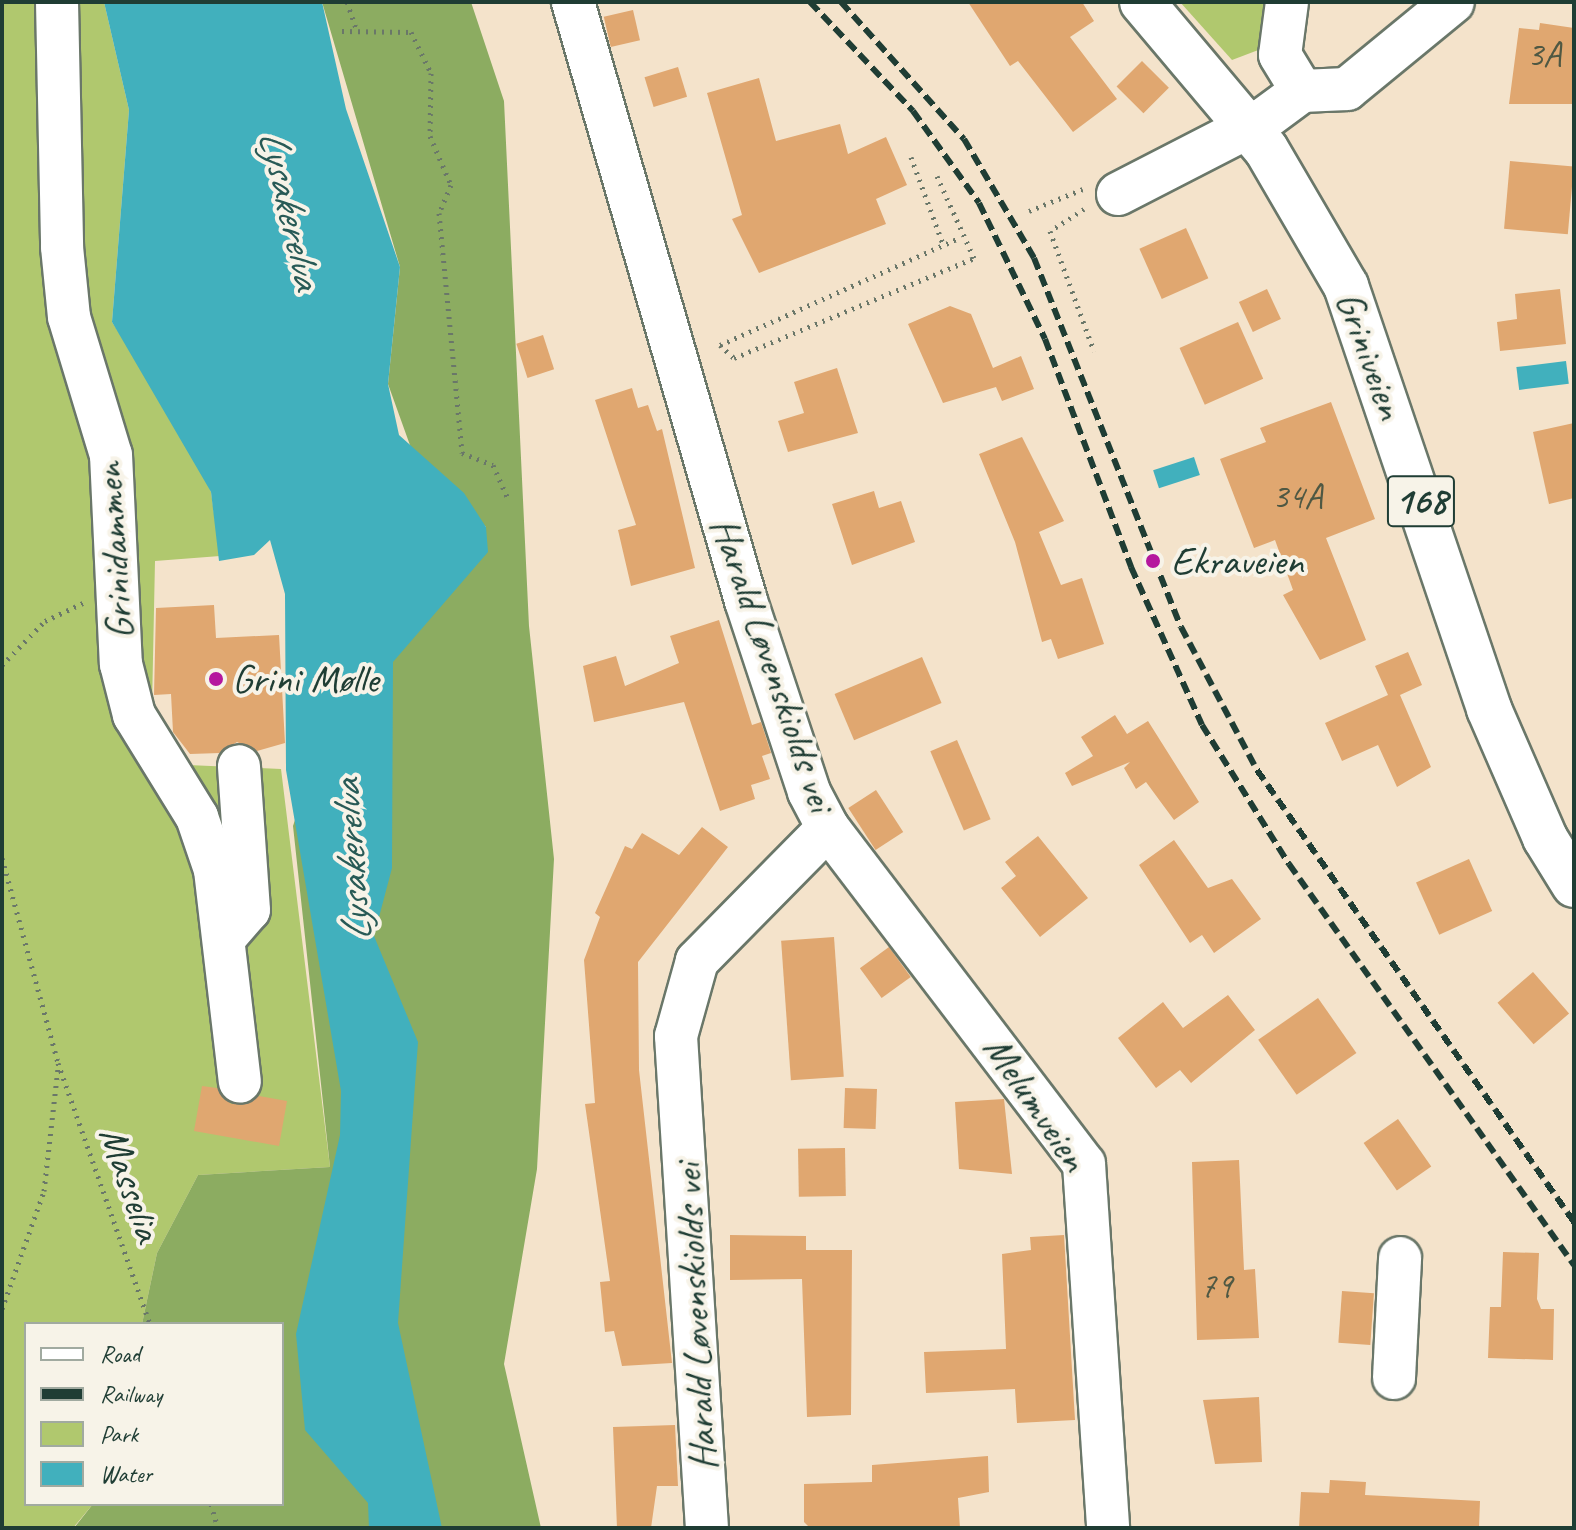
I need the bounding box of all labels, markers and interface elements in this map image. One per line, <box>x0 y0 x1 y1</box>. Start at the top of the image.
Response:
house number: 3A <box>1527 33 1561 77</box>
water label: Lysakerelva <box>247 125 333 293</box>
street label: Griniveien <box>1325 285 1415 425</box>
street label: Grinidammen <box>84 461 144 641</box>
road number: 168 <box>1385 467 1457 535</box>
house number: 34A <box>1272 475 1322 519</box>
street label: Harald Løvenskiolds vei <box>700 511 846 817</box>
place label: Ekraveien <box>1171 537 1303 585</box>
marker: Ekraveien <box>1142 550 1164 572</box>
place label: Grini Mølle <box>232 655 378 703</box>
marker: Grini Mølle <box>207 670 225 688</box>
water label: Lysakerelva <box>321 779 383 943</box>
street label: Melumveien <box>973 1026 1099 1180</box>
street label: Masselia <box>89 1120 173 1248</box>
street label: Harald Løvenskiolds vei <box>663 1162 727 1472</box>
house number: 79 <box>1200 1264 1232 1308</box>
legend <box>24 1322 284 1506</box>
text: Road <box>100 1339 140 1369</box>
text: Railway <box>100 1379 162 1409</box>
text: Park <box>100 1419 138 1449</box>
text: Water <box>100 1459 152 1489</box>

